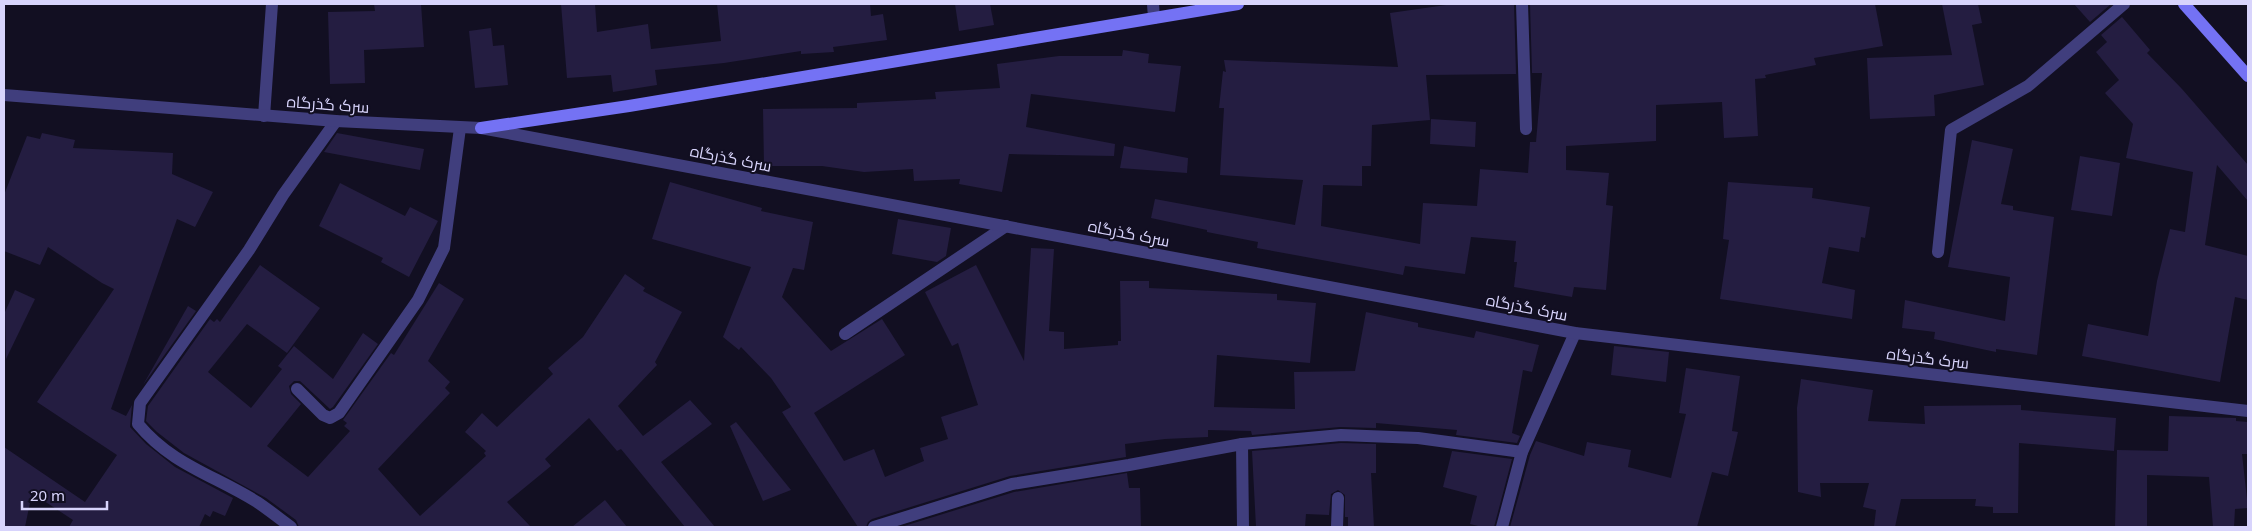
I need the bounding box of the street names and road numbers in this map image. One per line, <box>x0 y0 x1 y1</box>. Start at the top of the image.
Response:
street label: سرک گذرگاه <box>286 90 370 118</box>
street label: سرک گذرگاه <box>688 139 774 177</box>
street label: سرک گذرگاه <box>1086 214 1172 252</box>
street label: سرک گذرگاه <box>1484 288 1570 326</box>
street label: سرک گذرگاه <box>1886 342 1970 374</box>

